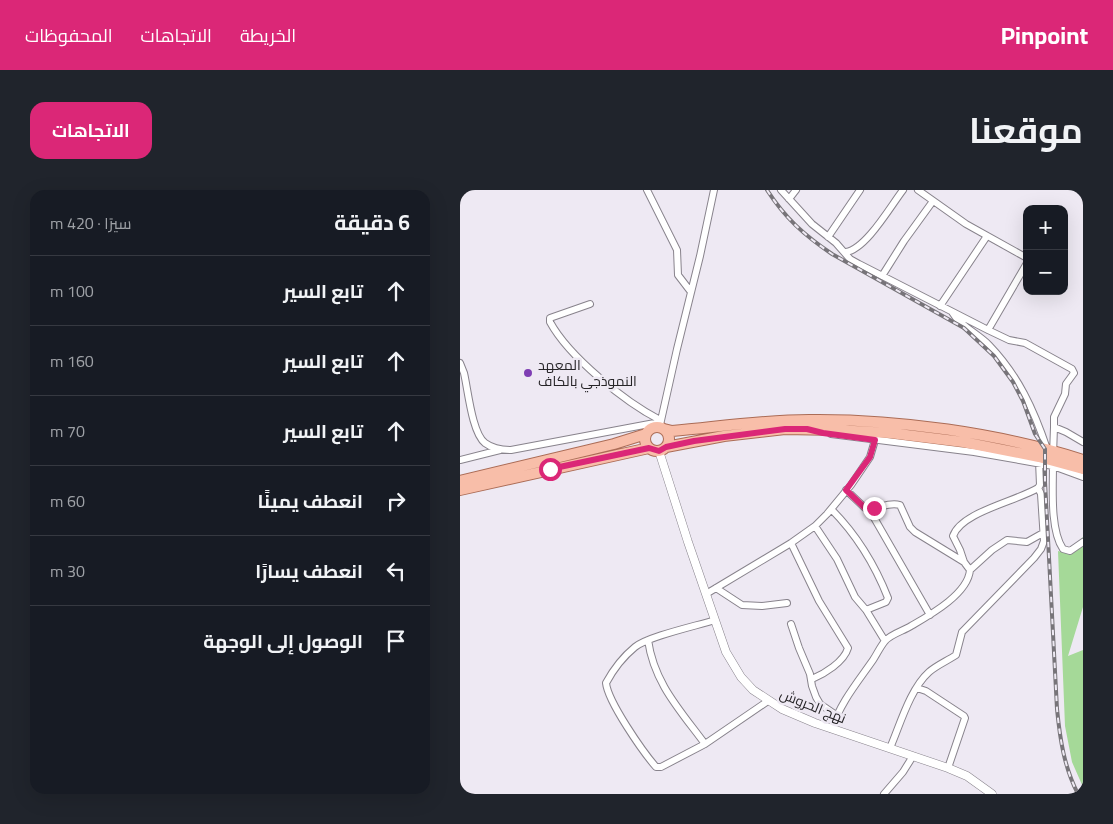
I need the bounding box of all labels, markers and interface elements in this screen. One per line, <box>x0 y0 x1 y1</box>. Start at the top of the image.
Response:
text: Pinpoint <box>1001 13 1088 58</box>
text: المحفوظات <box>25 19 113 52</box>
text: الاتجاهات <box>141 19 212 52</box>
text: الخريطة <box>240 19 296 52</box>
text: موقعنا <box>969 97 1083 163</box>
button: الاتجاهات <box>30 102 152 159</box>
text: 6 دقيقة <box>334 203 410 242</box>
map controls <box>1023 205 1068 295</box>
button: + <box>1023 205 1068 250</box>
text: سيرًا · 420 m <box>50 208 131 238</box>
button: − <box>1023 250 1068 295</box>
text: تابع السير <box>283 273 363 309</box>
text: 100 m <box>50 276 94 306</box>
icon: ahead <box>382 277 410 305</box>
text: تابع السير <box>283 343 363 379</box>
text: 160 m <box>50 346 94 376</box>
icon: ahead <box>382 347 410 375</box>
place label: المعهد النموذجي بالكاف <box>538 352 637 394</box>
marker: المعهد النموذجي بالكاف <box>522 367 534 379</box>
text: تابع السير <box>283 413 363 449</box>
text: 70 m <box>50 416 85 446</box>
icon: ahead <box>382 417 410 445</box>
route start <box>539 458 562 481</box>
text: انعطف يمينًا <box>258 483 363 519</box>
text: 60 m <box>50 486 85 516</box>
icon: right <box>382 487 410 515</box>
route end <box>863 497 886 520</box>
text: انعطف يسارًا <box>255 553 363 589</box>
text: 30 m <box>50 556 85 586</box>
icon: left <box>382 557 410 585</box>
text: الوصول إلى الوجهة <box>203 623 363 659</box>
icon: arrive <box>382 627 410 655</box>
street label: نهج الحروش <box>776 681 850 731</box>

